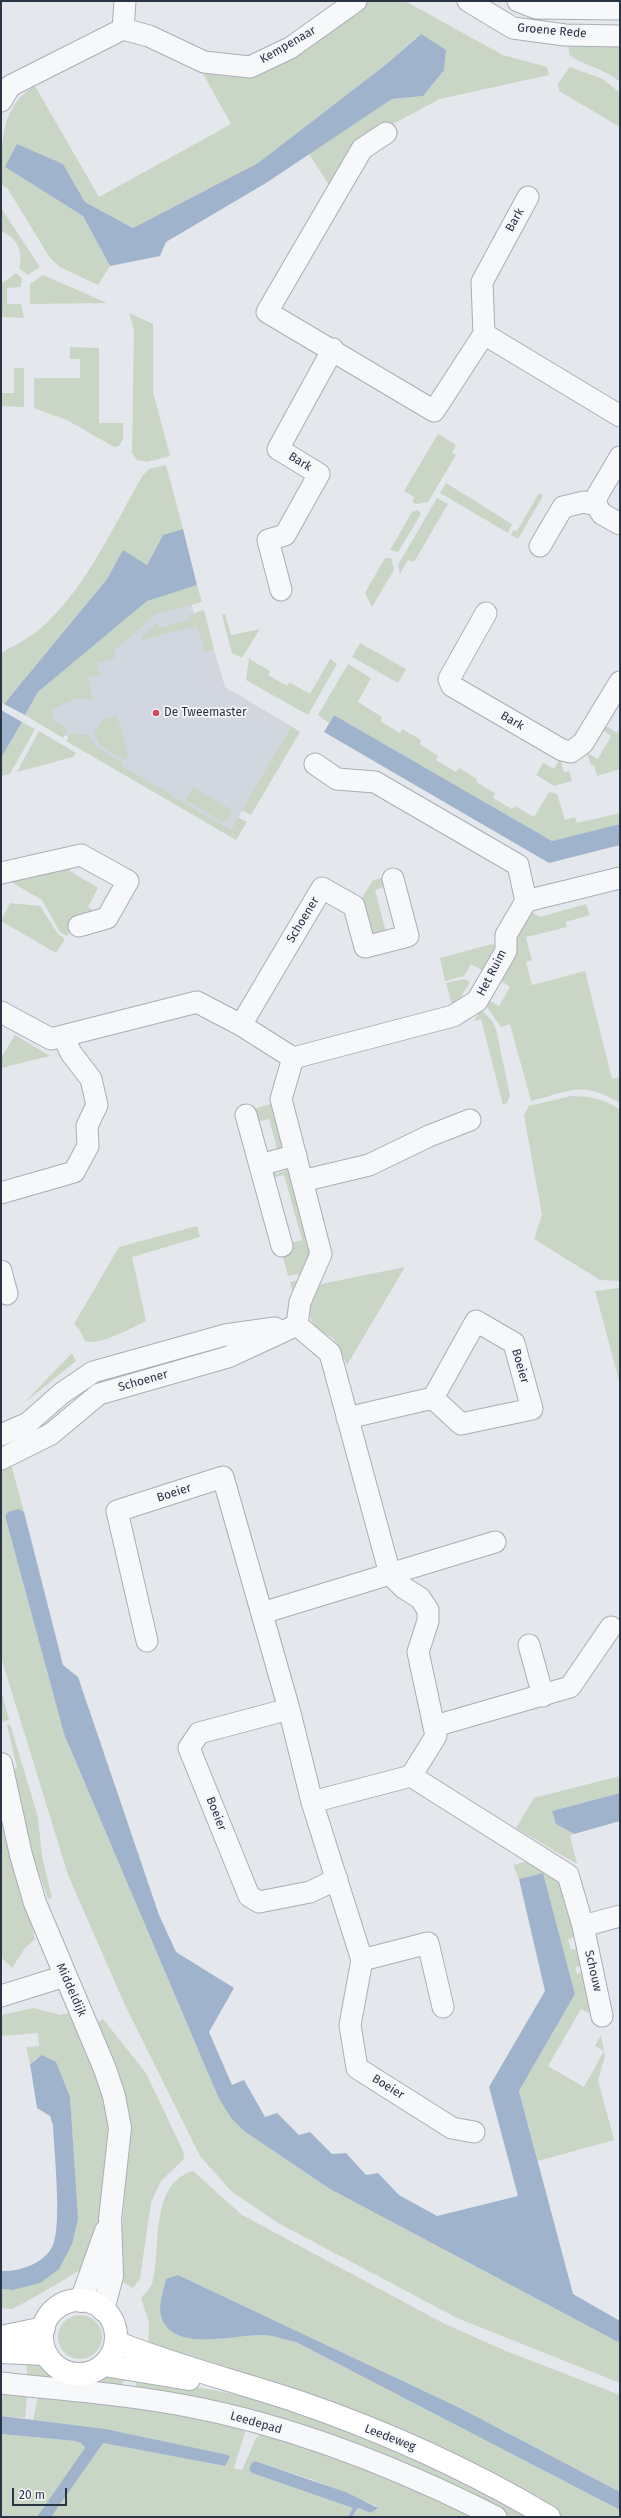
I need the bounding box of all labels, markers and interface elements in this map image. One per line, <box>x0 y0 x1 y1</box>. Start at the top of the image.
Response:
street label: Groene Rede <box>517 21 587 41</box>
street label: Kempenaar <box>258 23 318 67</box>
street label: Bark <box>503 206 527 234</box>
street label: Bark <box>286 449 314 475</box>
place label: De Tweemaster <box>164 706 247 720</box>
marker: De Tweemaster <box>151 708 161 718</box>
street label: Bark <box>498 709 526 733</box>
street label: Schoener <box>284 894 322 946</box>
street label: Het Ruim <box>474 947 510 999</box>
street label: Boeier <box>508 1347 532 1385</box>
street label: Schoener <box>116 1367 170 1395</box>
street label: Boeier <box>155 1481 193 1505</box>
street label: Boeier <box>203 1795 229 1833</box>
street label: Schouw <box>581 1949 605 1993</box>
street label: Middeldijk <box>53 1961 89 2019</box>
street label: Boeier <box>369 2072 407 2102</box>
street label: Leedepad <box>228 2409 284 2437</box>
street label: Leedeweg <box>362 2422 418 2454</box>
scale bar <box>14 2480 69 2506</box>
text: 20 m <box>19 2488 45 2502</box>

